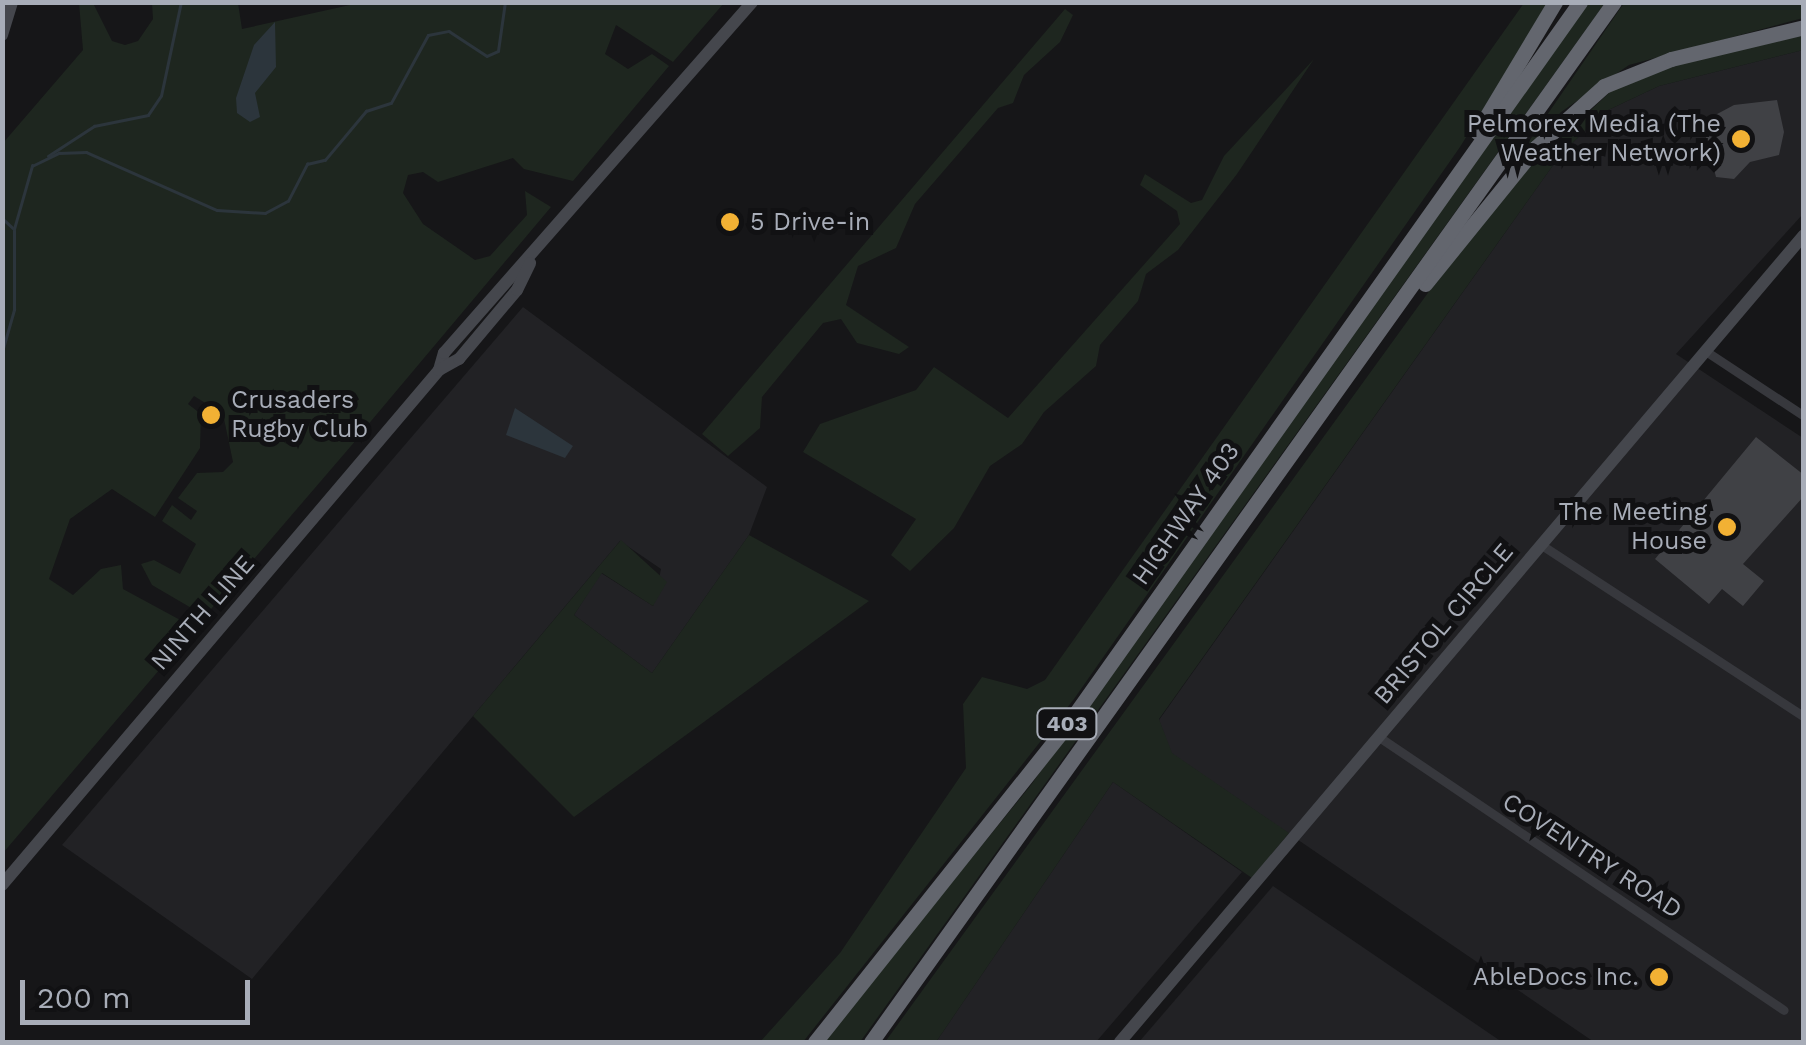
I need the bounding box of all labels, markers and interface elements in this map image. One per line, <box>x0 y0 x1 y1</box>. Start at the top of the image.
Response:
place label: Pelmorex Media (The Weather Network) <box>1466 110 1721 169</box>
marker: Pelmorex Media (The Weather Network) <box>1730 128 1752 150</box>
place label: 5 Drive-in <box>750 207 870 237</box>
marker: 5 Drive-in <box>719 211 741 233</box>
place label: Crusaders Rugby Club <box>231 386 369 445</box>
marker: Crusaders Rugby Club <box>200 404 222 426</box>
street label: HIGHWAY 403 <box>1126 437 1246 591</box>
place label: The Meeting House <box>1558 498 1707 557</box>
marker: The Meeting House <box>1716 516 1738 538</box>
street label: BRISTOL CIRCLE <box>1368 537 1520 711</box>
street label: NINTH LINE <box>145 549 261 677</box>
road number: 403 <box>1034 707 1100 741</box>
street label: COVENTRY ROAD <box>1496 786 1688 926</box>
scale bar <box>25 960 255 1022</box>
place label: AbleDocs Inc. <box>1473 962 1639 992</box>
marker: AbleDocs Inc. <box>1648 966 1670 988</box>
text: 200 m <box>37 980 131 1015</box>

